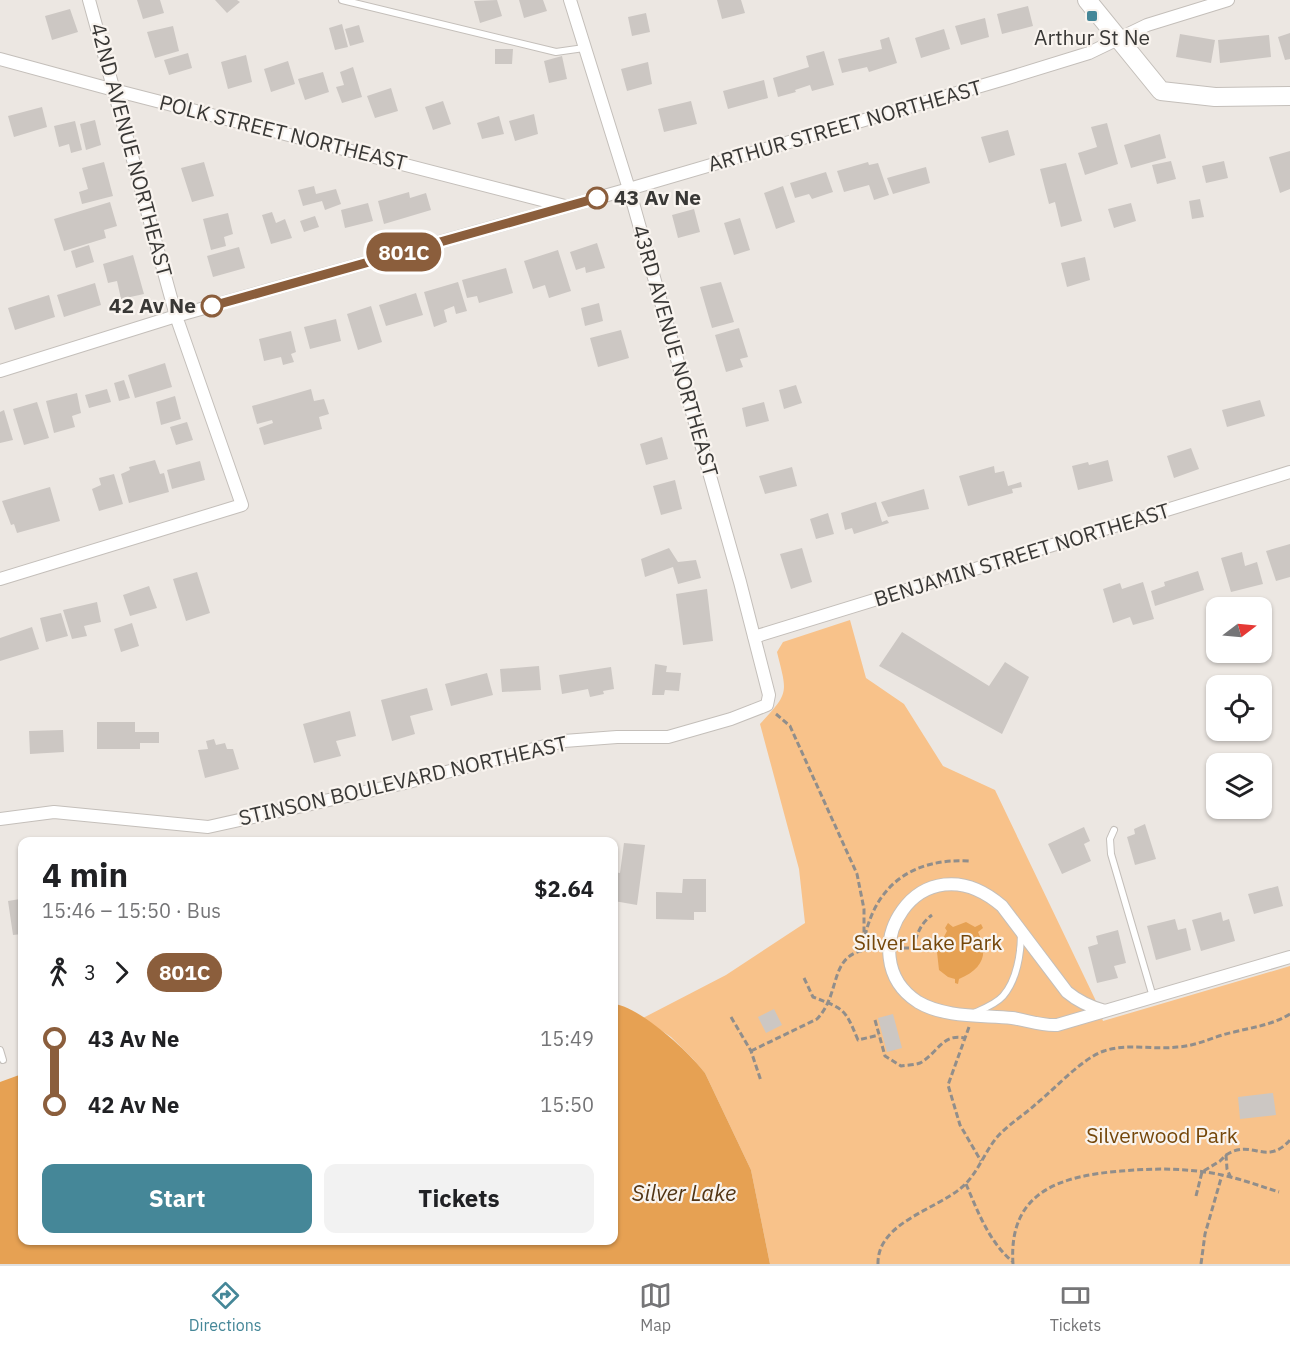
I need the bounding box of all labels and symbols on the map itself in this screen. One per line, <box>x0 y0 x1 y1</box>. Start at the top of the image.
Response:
marker: Arthur St Ne <box>1085 9 1099 23</box>
street label: 42ND AVENUE NORTHEAST <box>85 19 179 280</box>
place label: Arthur St Ne <box>1034 23 1150 51</box>
street label: ARTHUR STREET NORTHEAST <box>704 72 985 178</box>
street label: POLK STREET NORTHEAST <box>156 88 410 176</box>
place label: 43 Av Ne <box>614 183 701 211</box>
marker: 43 Av Ne <box>586 187 608 209</box>
street label: 43RD AVENUE NORTHEAST <box>627 222 725 480</box>
line badge: 801C <box>362 232 446 272</box>
place label: 42 Av Ne <box>109 291 196 319</box>
marker: 42 Av Ne <box>201 295 223 317</box>
street label: BENJAMIN STREET NORTHEAST <box>870 496 1173 612</box>
north arrow <box>1206 597 1272 663</box>
street label: STINSON BOULEVARD NORTHEAST <box>236 729 570 831</box>
park label: Silver Lake Park <box>854 928 1002 956</box>
park label: Silverwood Park <box>1086 1121 1238 1149</box>
water label: Silver Lake <box>632 1178 736 1207</box>

